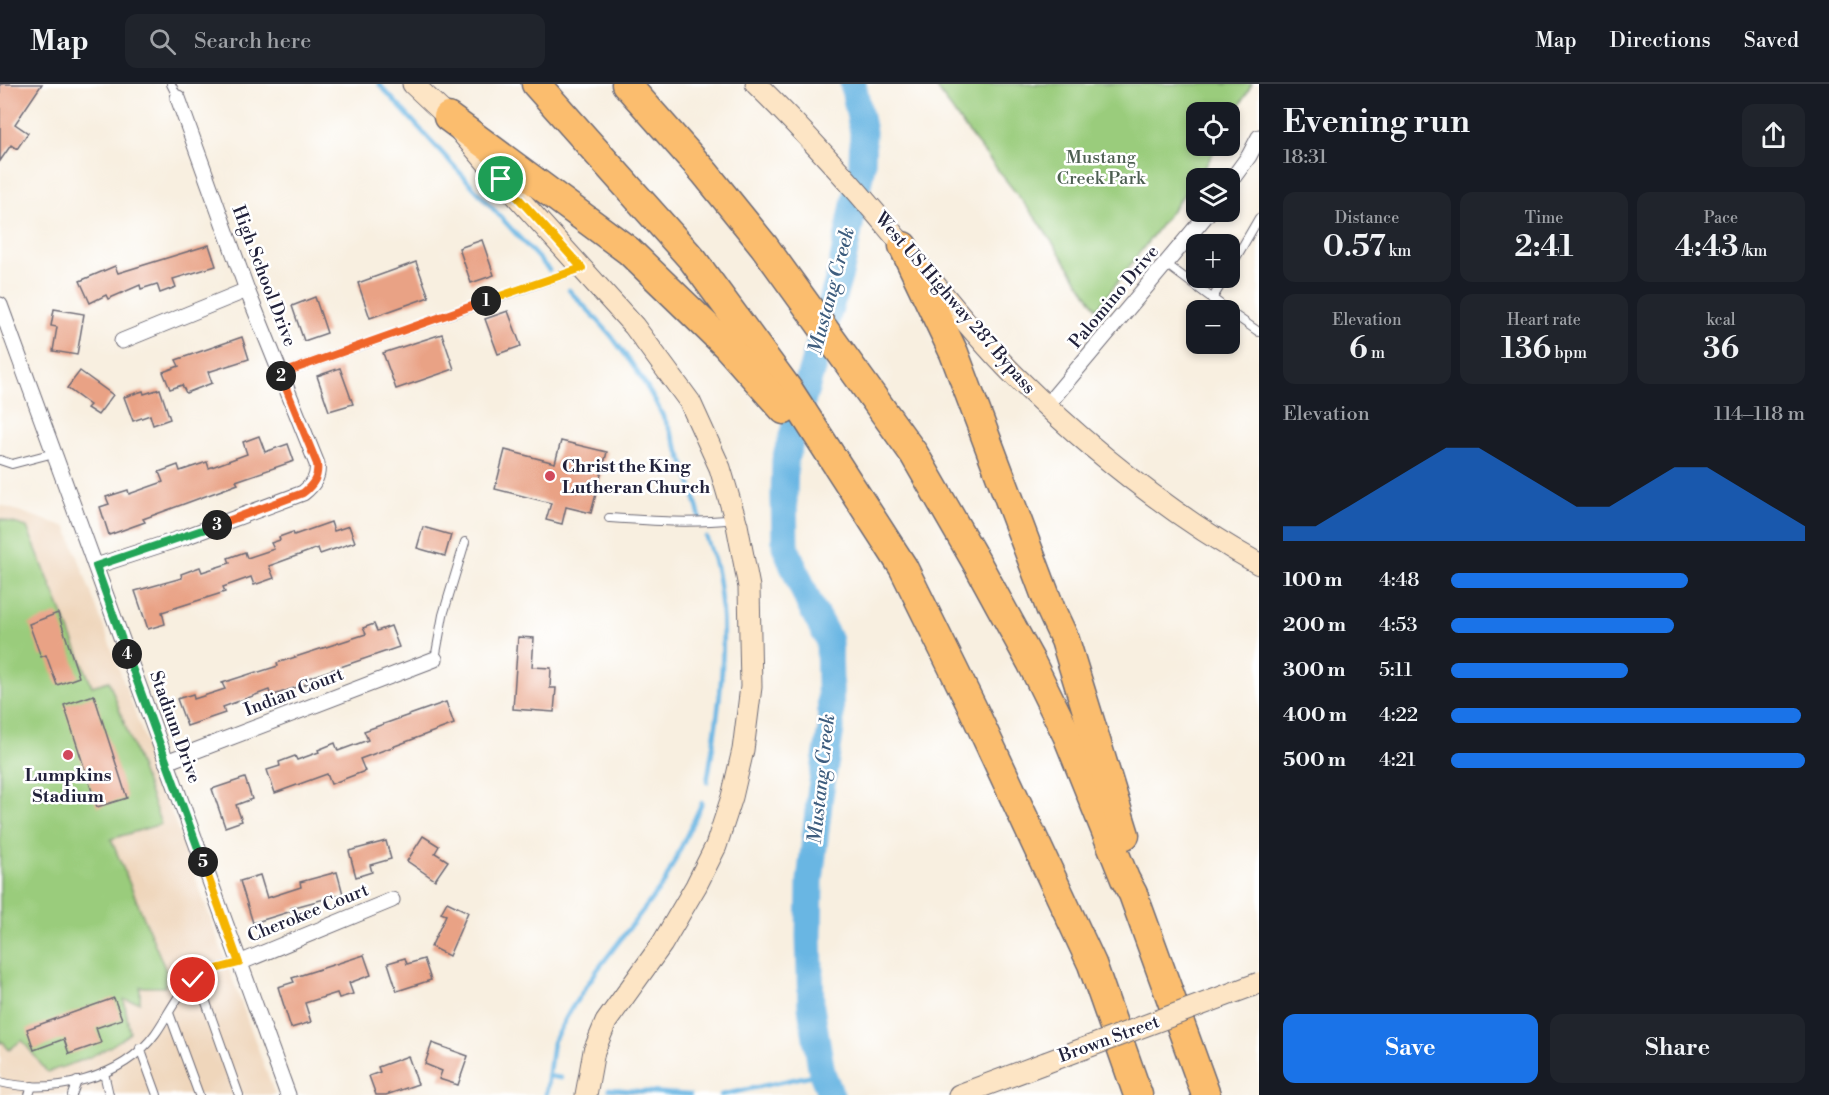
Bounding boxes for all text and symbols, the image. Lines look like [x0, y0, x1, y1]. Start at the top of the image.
search box [125, 14, 545, 68]
text: Map [30, 24, 89, 59]
icon: search [146, 25, 179, 58]
text: Search here [194, 28, 311, 55]
text: Map [1535, 28, 1577, 54]
text: Directions [1610, 28, 1711, 54]
text: Saved [1744, 28, 1799, 54]
map controls [1186, 102, 1240, 354]
button: locate [1186, 102, 1240, 156]
text: Evening run [1283, 102, 1470, 143]
button: share [1742, 104, 1805, 167]
text: 18:31 [1283, 145, 1327, 170]
park label: Mustang Creek Park [1057, 146, 1147, 190]
pin [475, 153, 526, 204]
icon: arrive [484, 162, 517, 195]
button: layers [1186, 168, 1240, 222]
street label: High School Drive [227, 202, 301, 350]
street label: West US Highway 287 Bypass [869, 206, 1040, 399]
text: Distance [1335, 208, 1399, 228]
text: Time [1525, 208, 1563, 228]
text: Pace [1704, 208, 1738, 228]
water label: Mustang Creek [803, 225, 861, 357]
text: 0.57 [1323, 228, 1386, 266]
text: 2:41 [1515, 228, 1573, 266]
text: 4:43 [1675, 228, 1739, 266]
button: + [1186, 234, 1240, 288]
street label: Palomino Drive [1064, 241, 1164, 353]
text: km [1386, 241, 1411, 261]
text: /km [1739, 241, 1767, 261]
pin: 1 [471, 286, 501, 316]
text: 1 [482, 291, 490, 311]
button: − [1186, 300, 1240, 354]
text: Elevation [1332, 310, 1402, 330]
text: Heart rate [1507, 310, 1581, 330]
text: kcal [1706, 310, 1736, 330]
text: 6 [1349, 330, 1368, 368]
text: 136 [1501, 330, 1551, 368]
text: 36 [1703, 330, 1739, 368]
text: m [1368, 343, 1385, 363]
text: bpm [1551, 343, 1587, 363]
pin: 2 [266, 361, 296, 391]
text: 2 [276, 366, 286, 386]
text: Elevation [1283, 402, 1370, 427]
text: 114–118 m [1714, 402, 1805, 427]
place label: Christ the King Lutheran Church [562, 455, 710, 499]
marker: Christ the King Lutheran Church [543, 469, 557, 483]
pin: 3 [202, 510, 232, 540]
text: 3 [212, 515, 222, 535]
text: 100 m [1283, 568, 1342, 593]
text: 4:48 [1379, 568, 1420, 593]
text: 200 m [1283, 613, 1346, 638]
text: 4:53 [1379, 613, 1417, 638]
pin: 4 [112, 639, 142, 669]
text: 4 [122, 644, 132, 664]
text: 300 m [1283, 658, 1346, 683]
text: 5:11 [1379, 658, 1412, 683]
street label: Indian Court [241, 662, 348, 721]
street label: Stadium Drive [144, 668, 206, 786]
text: 400 m [1283, 703, 1347, 728]
text: 4:22 [1379, 703, 1418, 728]
water label: Mustang Creek [803, 713, 841, 845]
marker: Lumpkins Stadium [61, 748, 75, 762]
text: 500 m [1283, 748, 1346, 773]
text: 4:21 [1379, 748, 1416, 773]
place label: Lumpkins Stadium [25, 764, 112, 808]
pin: 5 [188, 847, 218, 877]
text: 5 [198, 852, 208, 872]
street label: Cherokee Court [244, 878, 372, 948]
pin [167, 954, 218, 1005]
icon: check [176, 963, 209, 996]
street label: Brown Street [1054, 1010, 1163, 1068]
button: Save [1283, 1014, 1538, 1083]
button: Share [1550, 1014, 1805, 1083]

